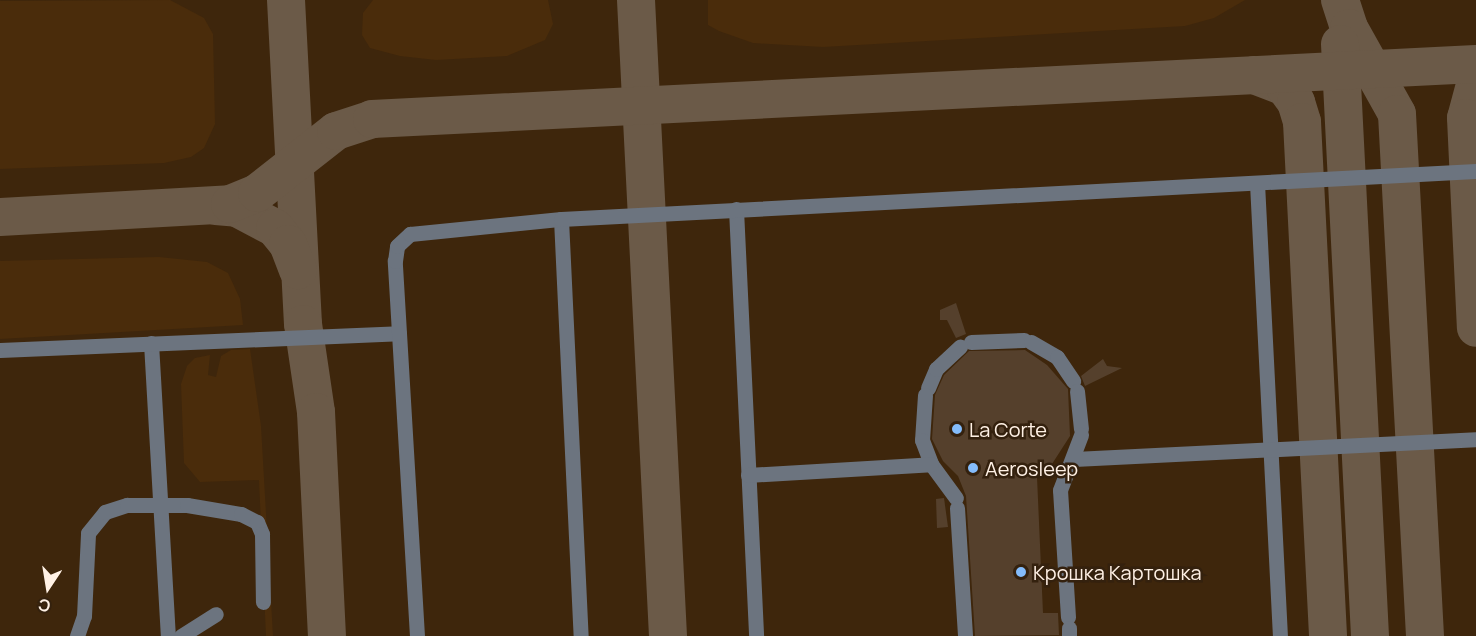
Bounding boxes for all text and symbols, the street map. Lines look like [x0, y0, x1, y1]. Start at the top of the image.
place label: La Corte [969, 417, 1047, 441]
marker: La Corte [950, 422, 964, 436]
place label: Aerosleep [985, 456, 1078, 480]
marker: Aerosleep [966, 461, 980, 475]
north arrow [18, 558, 78, 618]
place label: Крошка Картошка [1033, 560, 1202, 584]
marker: Крошка Картошка [1014, 565, 1028, 579]
text: С [36, 594, 52, 618]

